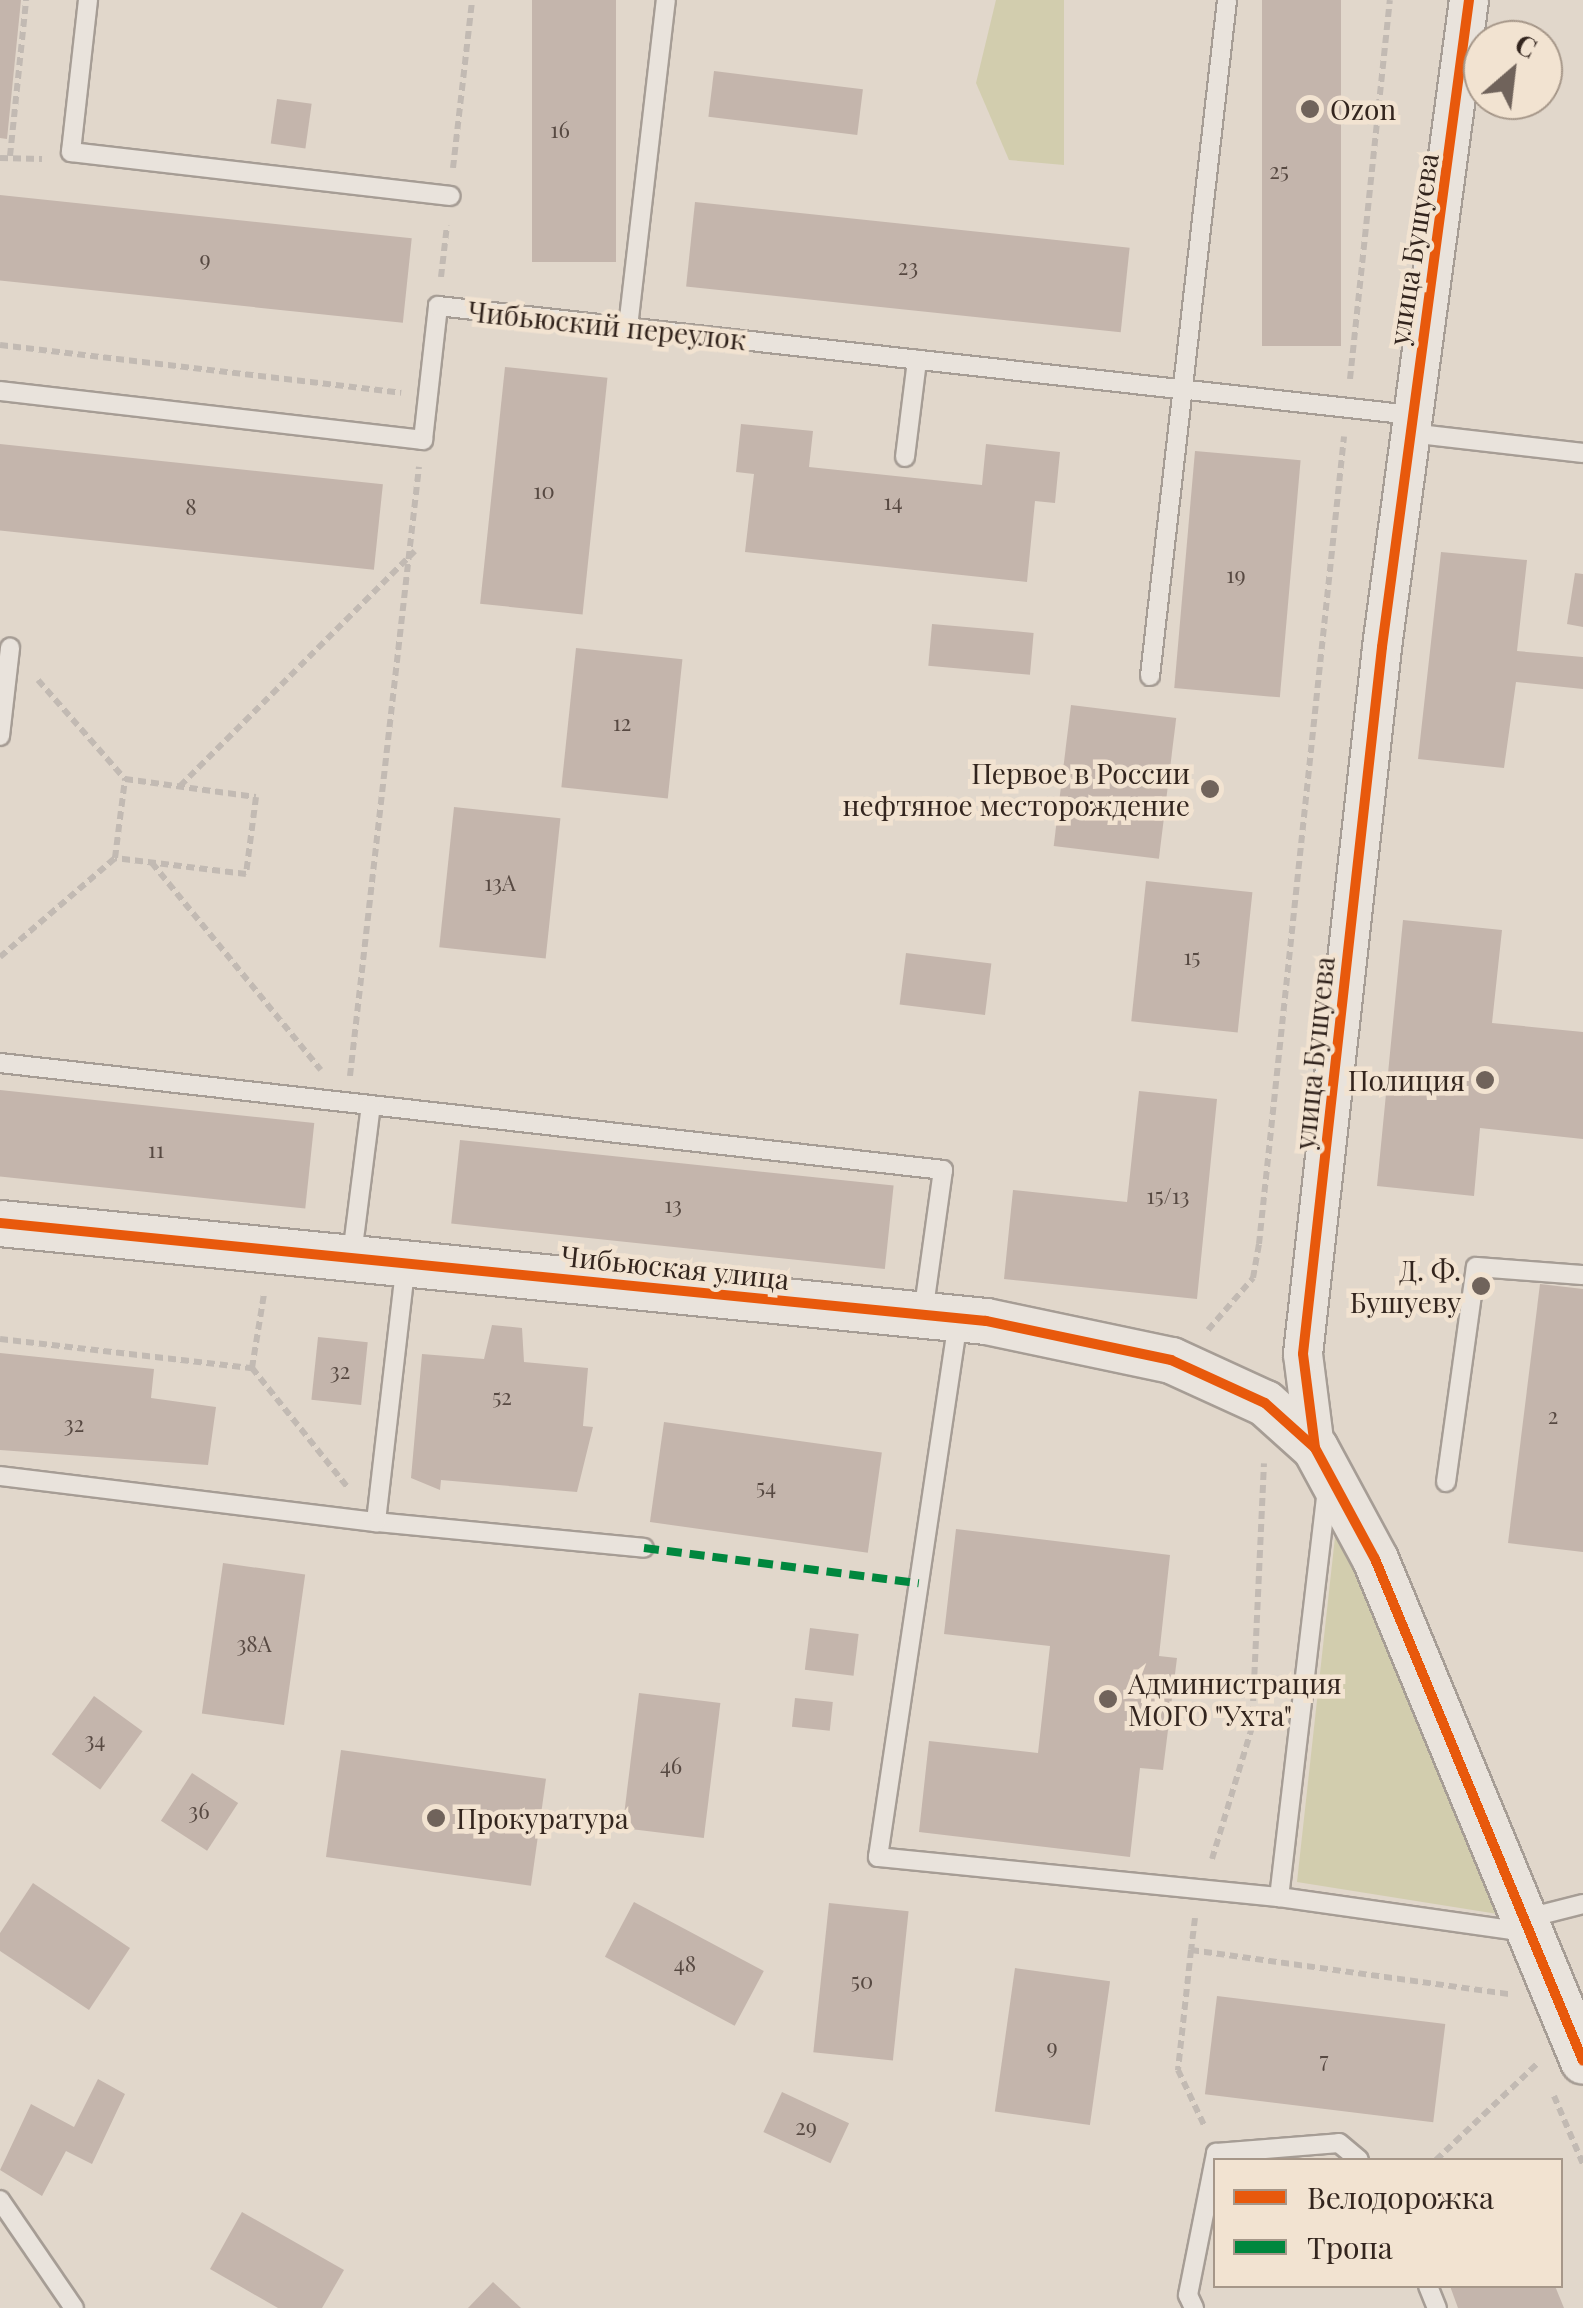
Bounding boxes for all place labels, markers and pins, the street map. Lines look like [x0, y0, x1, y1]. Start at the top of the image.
place label: Ozon [1330, 92, 1396, 126]
marker: Ozon [1299, 98, 1321, 120]
place label: Первое в России нефтяное месторождение [842, 756, 1190, 822]
marker: Первое в России нефтяное месторождение [1199, 778, 1221, 800]
place label: Полиция [1348, 1063, 1465, 1097]
marker: Полиция [1474, 1069, 1496, 1091]
place label: Д. Ф. Бушуеву [1350, 1253, 1461, 1319]
marker: Д. Ф. Бушуеву [1470, 1275, 1492, 1297]
place label: Администрация МОГО "Ухта" [1128, 1666, 1341, 1732]
marker: Администрация МОГО "Ухта" [1097, 1688, 1119, 1710]
place label: Прокуратура [456, 1801, 629, 1835]
marker: Прокуратура [425, 1807, 447, 1829]

